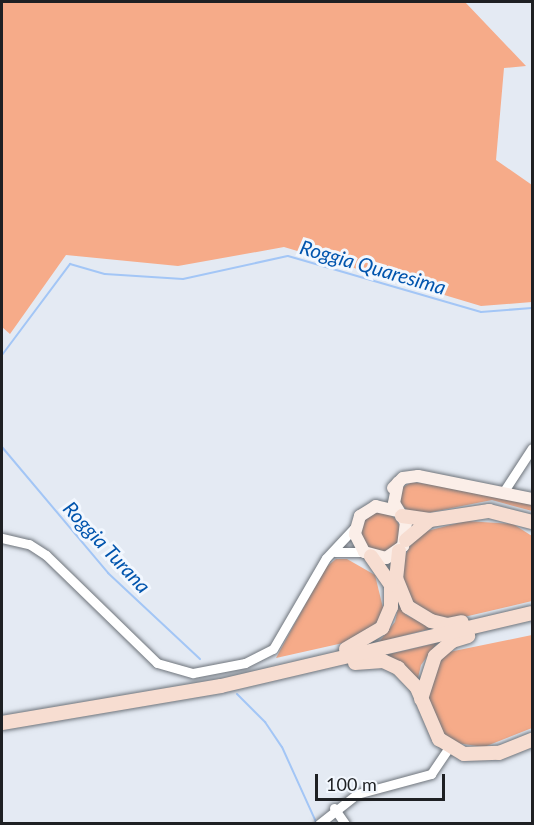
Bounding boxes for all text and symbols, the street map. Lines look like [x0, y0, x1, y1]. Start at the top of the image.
water label: Roggia Quaresima [297, 235, 449, 299]
water label: Roggia Turana [58, 496, 156, 598]
scale bar [318, 762, 448, 800]
text: 100 m [326, 773, 377, 795]

